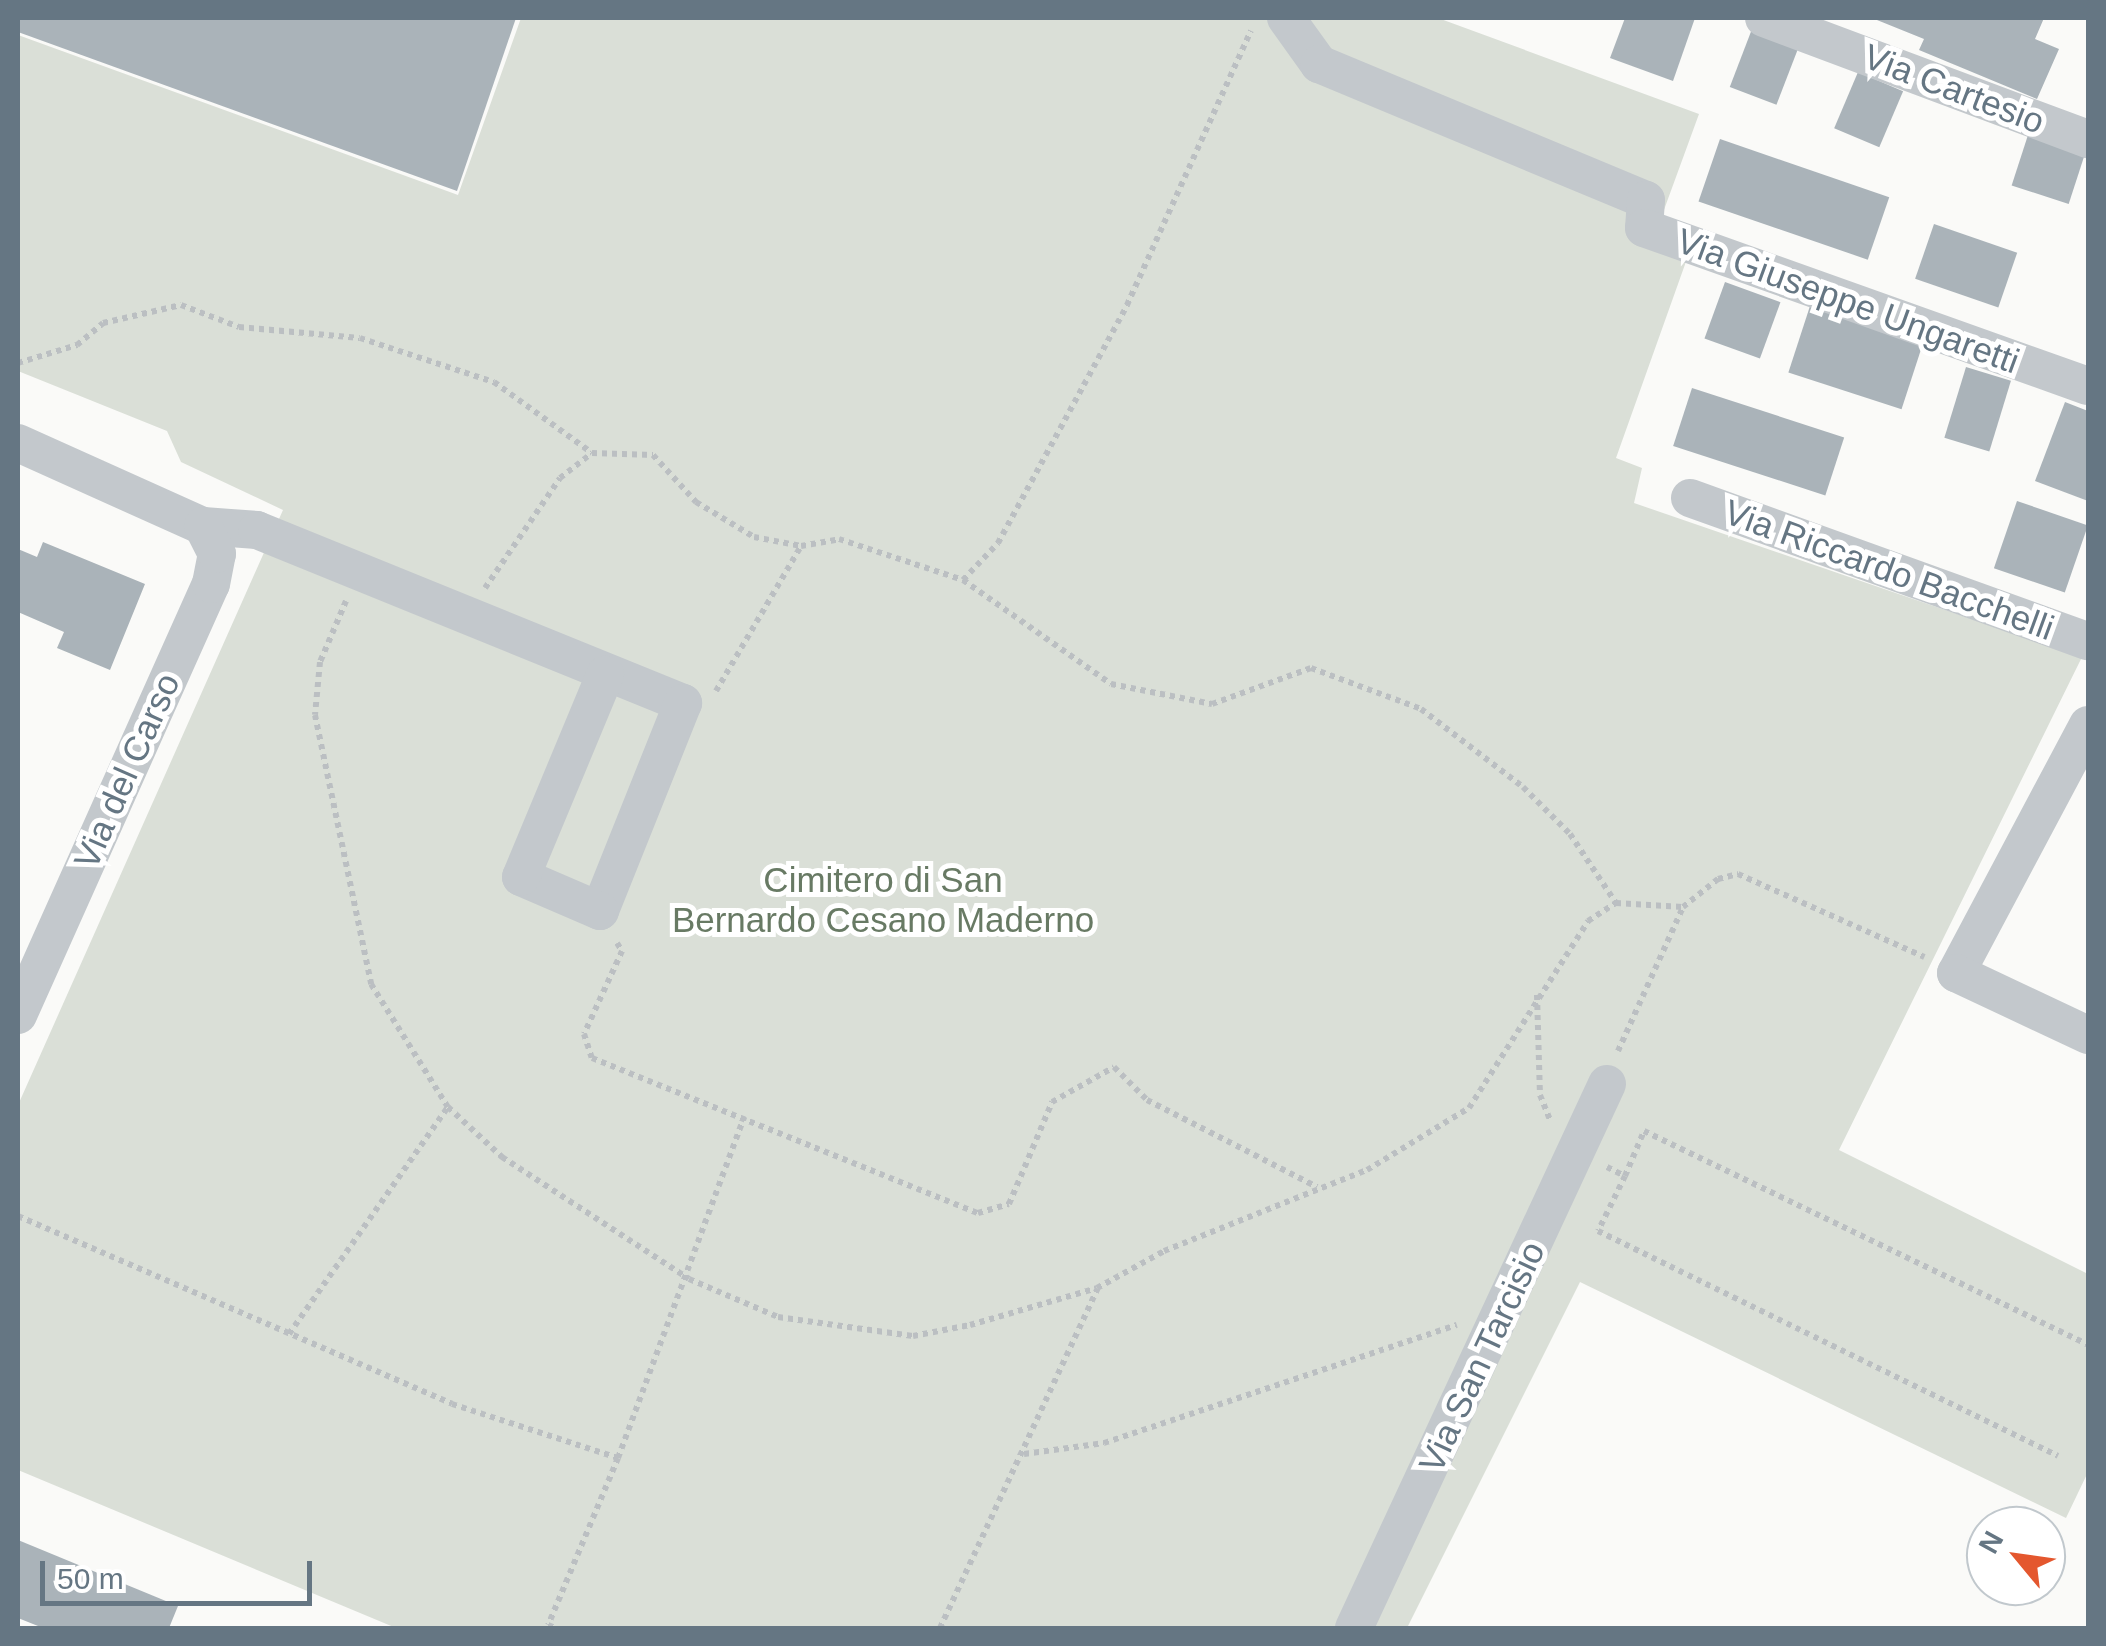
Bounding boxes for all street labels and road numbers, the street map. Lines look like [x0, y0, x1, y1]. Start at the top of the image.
street label: Via Cartesio [1858, 35, 2050, 143]
street label: Via Giuseppe Ungaretti [1671, 219, 2025, 383]
street label: Via Riccardo Bacchelli [1719, 491, 2059, 649]
street label: Via del Carso [65, 667, 189, 875]
street label: Via San Tarcisio [1410, 1235, 1554, 1479]

